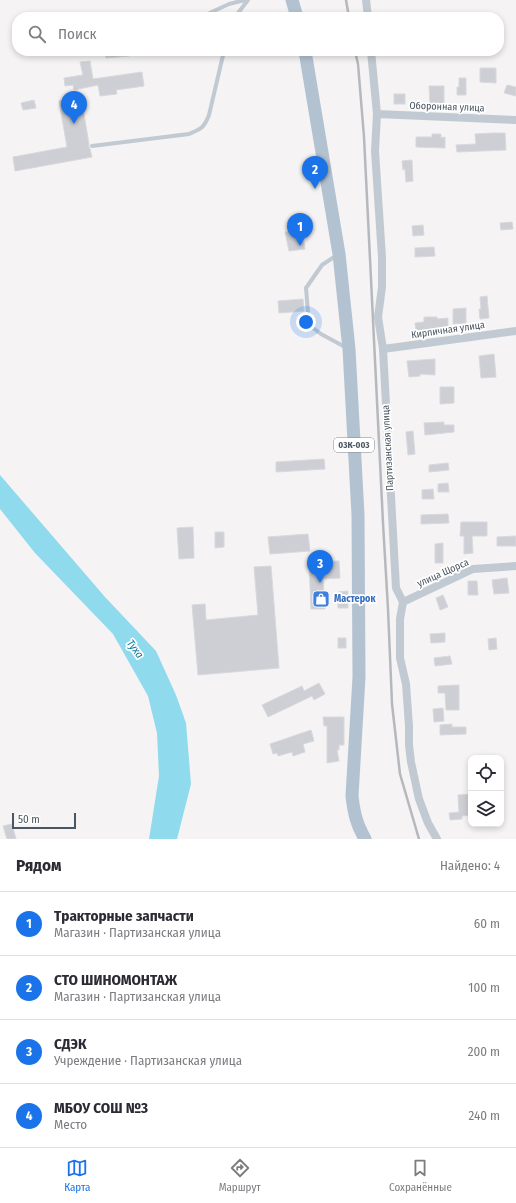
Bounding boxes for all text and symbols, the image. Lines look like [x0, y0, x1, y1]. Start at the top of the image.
search box [12, 12, 504, 56]
icon: search [26, 23, 48, 45]
text: Поиск [58, 25, 96, 43]
pin: 4 [61, 91, 87, 124]
street label: Оборонная улица [409, 100, 485, 114]
pin: 2 [302, 156, 328, 189]
pin: 1 [287, 213, 313, 246]
your location [296, 312, 316, 332]
street label: Кирпичная улица [410, 319, 486, 341]
street label: Партизанская улица [380, 405, 396, 491]
road number: 03К-003 [334, 438, 374, 452]
pin: 3 [307, 550, 333, 583]
street label: улица Щорса [415, 556, 471, 590]
shop icon: Мастерок [311, 589, 331, 609]
place label: Мастерок [334, 593, 376, 605]
water label: Туха [124, 637, 146, 661]
map controls [468, 755, 504, 827]
button: locate [468, 755, 504, 791]
button: layers [468, 791, 504, 827]
scale bar [12, 811, 76, 830]
text: 50 m [18, 813, 40, 826]
text: Рядом [16, 855, 61, 876]
text: Найдено: 4 [440, 858, 500, 873]
text: Тракторные запчасти [54, 907, 194, 925]
text: 1 [26, 916, 32, 931]
text: 60 m [474, 916, 500, 931]
text: Магазин · Партизанская улица [54, 925, 221, 940]
text: СТО ШИНОМОНТАЖ [54, 971, 177, 989]
text: 2 [26, 980, 32, 995]
text: 100 m [468, 980, 500, 995]
text: Магазин · Партизанская улица [54, 989, 221, 1004]
text: СДЭК [54, 1035, 87, 1053]
text: 3 [26, 1044, 32, 1059]
text: 200 m [468, 1044, 500, 1059]
text: Учреждение · Партизанская улица [54, 1053, 242, 1068]
text: МБОУ СОШ №3 [54, 1099, 148, 1117]
text: 4 [26, 1108, 32, 1123]
text: 240 m [468, 1108, 500, 1123]
text: Место [54, 1117, 87, 1132]
tab: Карта [64, 1157, 90, 1194]
tab: Маршрут [219, 1157, 261, 1194]
tab: Сохранённые [389, 1157, 452, 1194]

